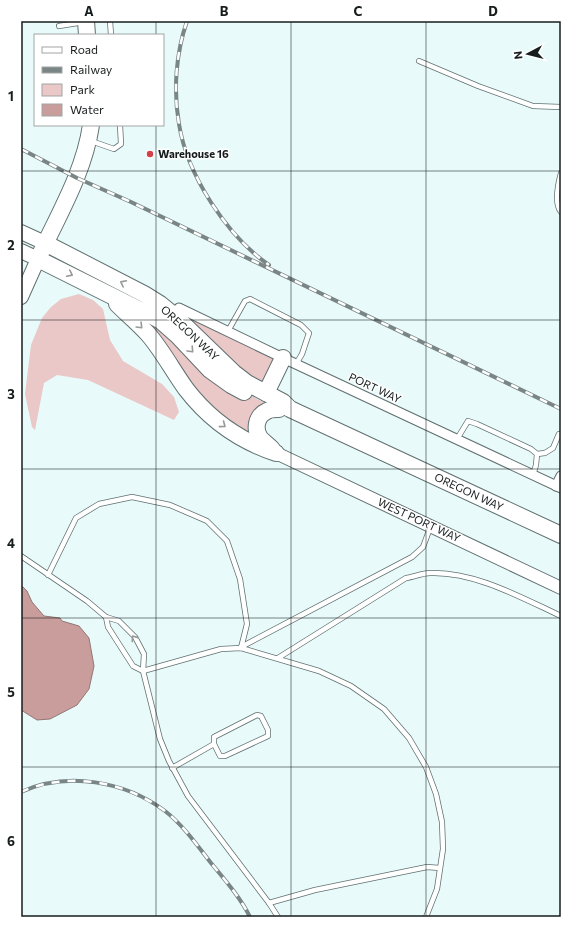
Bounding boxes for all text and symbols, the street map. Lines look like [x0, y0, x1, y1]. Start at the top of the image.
text: A [84, 3, 94, 19]
text: B [220, 3, 229, 19]
text: C [354, 3, 363, 19]
text: D [488, 3, 498, 19]
legend [34, 34, 164, 126]
north arrow [508, 34, 548, 74]
text: Road [70, 42, 98, 56]
text: N [511, 50, 525, 60]
text: Railway [70, 62, 112, 76]
text: Park [70, 82, 96, 96]
text: 1 [8, 88, 14, 104]
text: Water [70, 102, 104, 116]
place label: Warehouse 16 [158, 147, 229, 160]
marker: Warehouse 16 [145, 149, 155, 159]
text: 2 [7, 237, 15, 253]
one-way arrow [65, 270, 73, 277]
one-way arrow [120, 280, 127, 288]
street label: OREGON WAY [159, 302, 222, 363]
one-way arrow [135, 321, 143, 329]
one-way arrow [186, 345, 194, 353]
street label: PORT WAY [347, 370, 404, 405]
text: 3 [7, 386, 15, 402]
one-way arrow [218, 420, 225, 427]
street label: OREGON WAY [433, 470, 506, 513]
street label: WEST PORT WAY [376, 495, 463, 544]
text: 4 [7, 535, 15, 551]
one-way arrow [132, 635, 139, 642]
text: 5 [7, 684, 15, 700]
text: 6 [7, 833, 15, 849]

